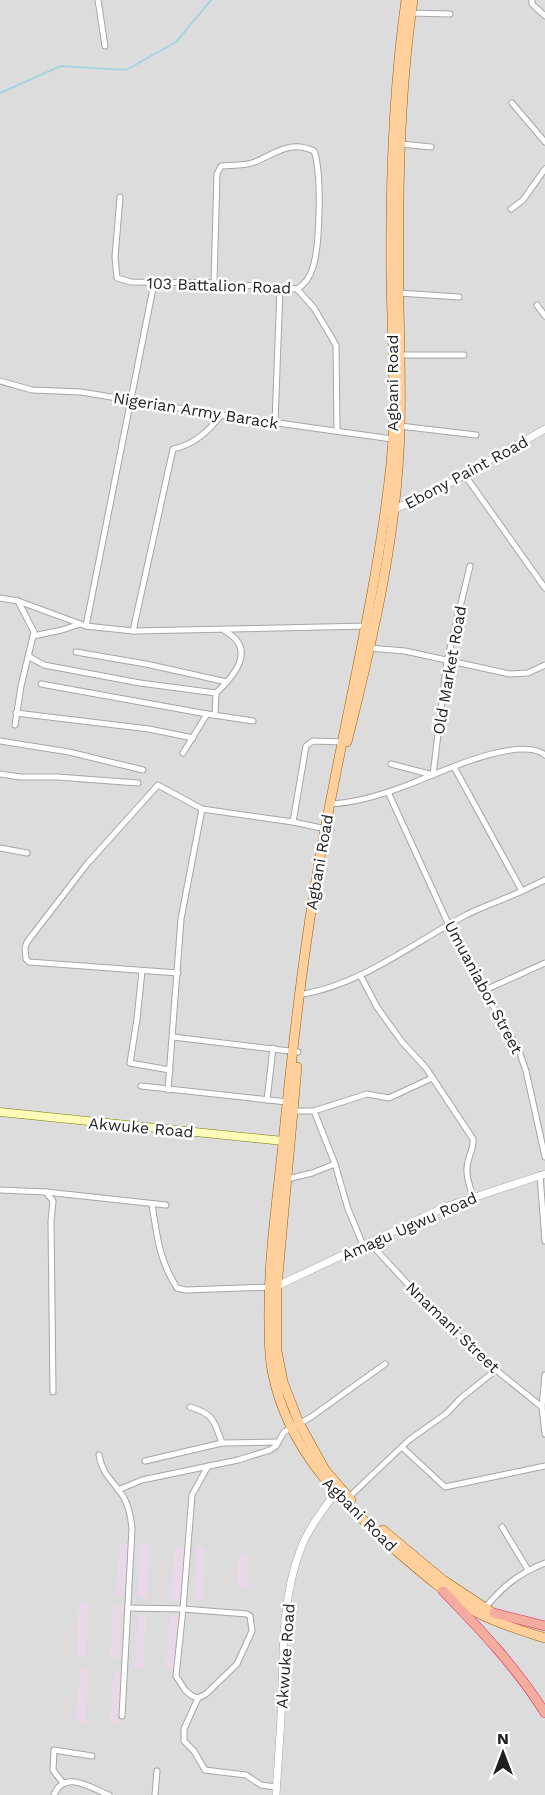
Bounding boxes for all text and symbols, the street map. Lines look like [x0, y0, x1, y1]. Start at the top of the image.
street label: 103 Battalion Road [146, 273, 291, 298]
street label: Agbani Road [383, 335, 402, 431]
street label: Nigerian Army Barack [112, 388, 280, 433]
street label: Ebony Paint Road [401, 432, 531, 513]
street label: Old Market Road [429, 604, 470, 736]
street label: Agbani Road [302, 813, 337, 911]
street label: Umuaniabor Street [440, 917, 527, 1057]
street label: Akwuke Road [88, 1113, 194, 1142]
street label: Amagu Ugwu Road [339, 1188, 480, 1265]
street label: Nnamani Street [402, 1278, 504, 1377]
street label: Agbani Road [319, 1473, 401, 1555]
street label: Akwuke Road [272, 1603, 299, 1709]
north arrow [473, 1723, 533, 1783]
text: N [497, 1729, 509, 1748]

